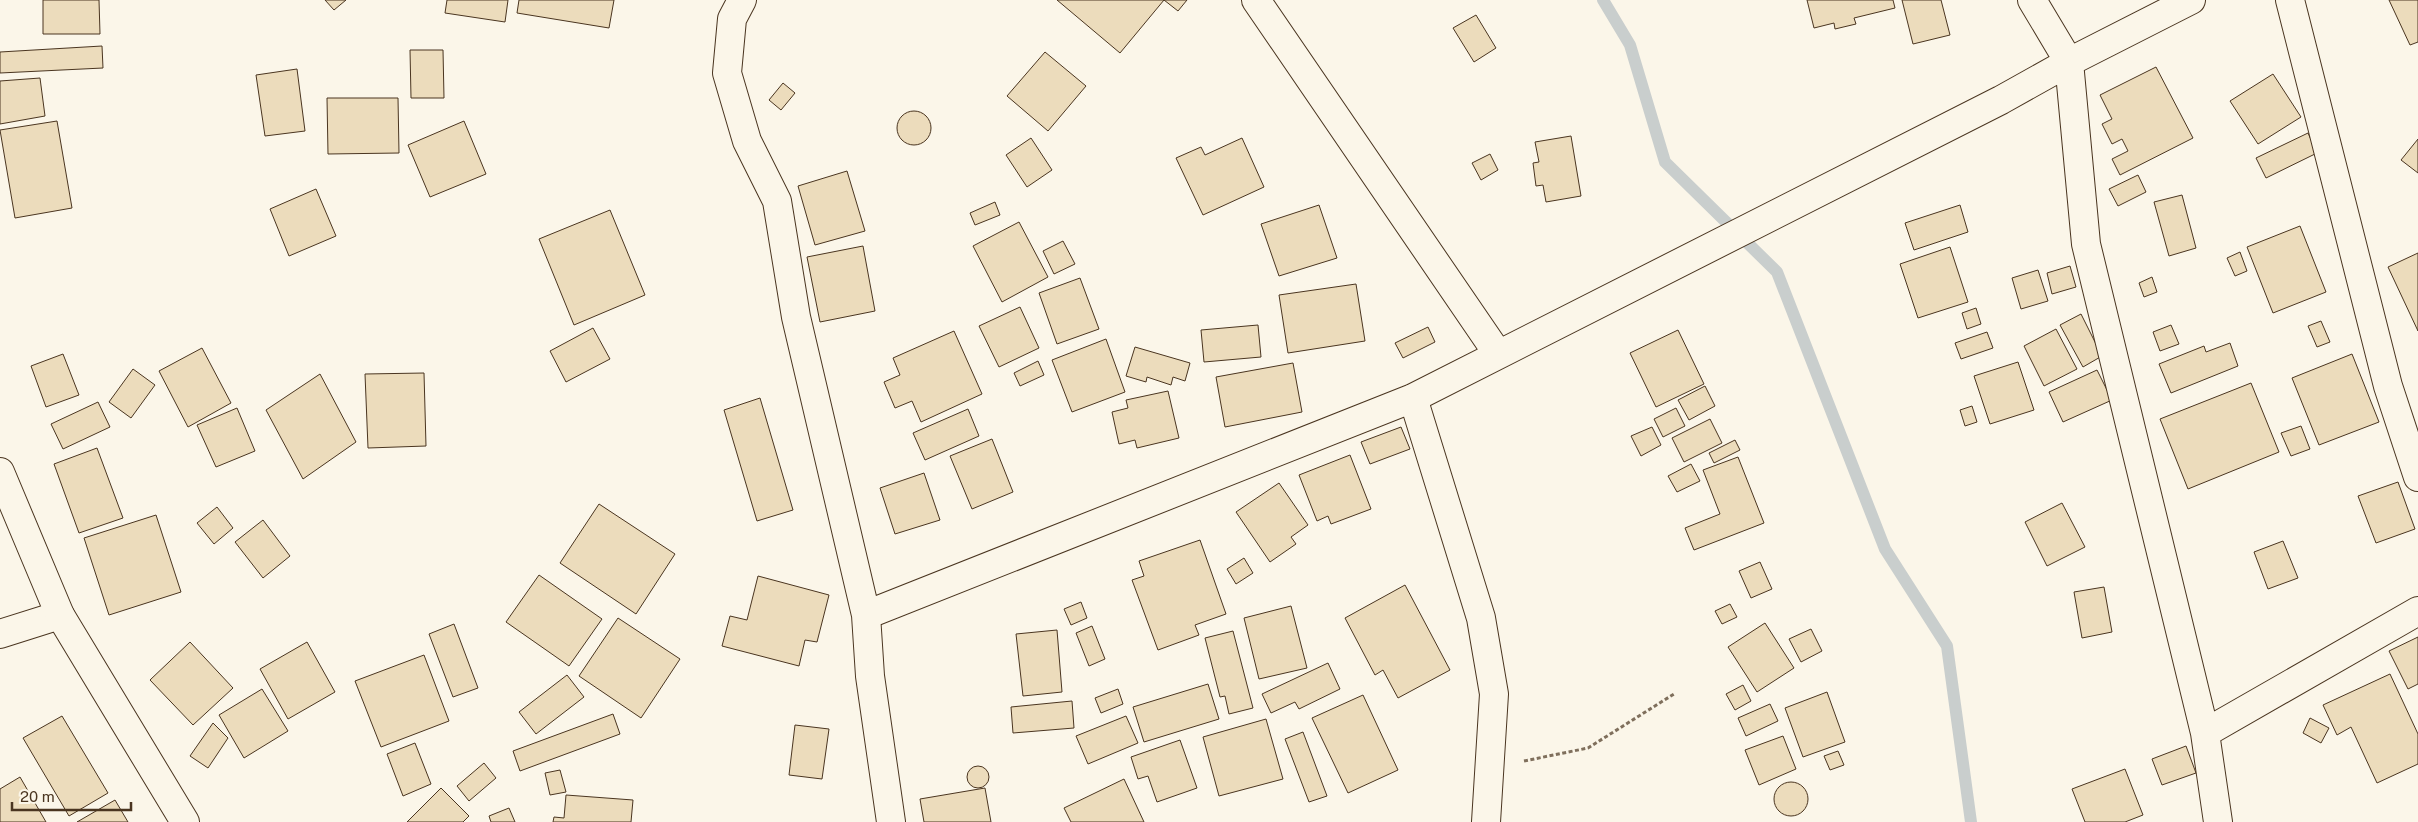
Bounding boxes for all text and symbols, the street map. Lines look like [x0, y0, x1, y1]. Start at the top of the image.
scale bar [12, 780, 131, 812]
text: 20 m [20, 788, 55, 805]

